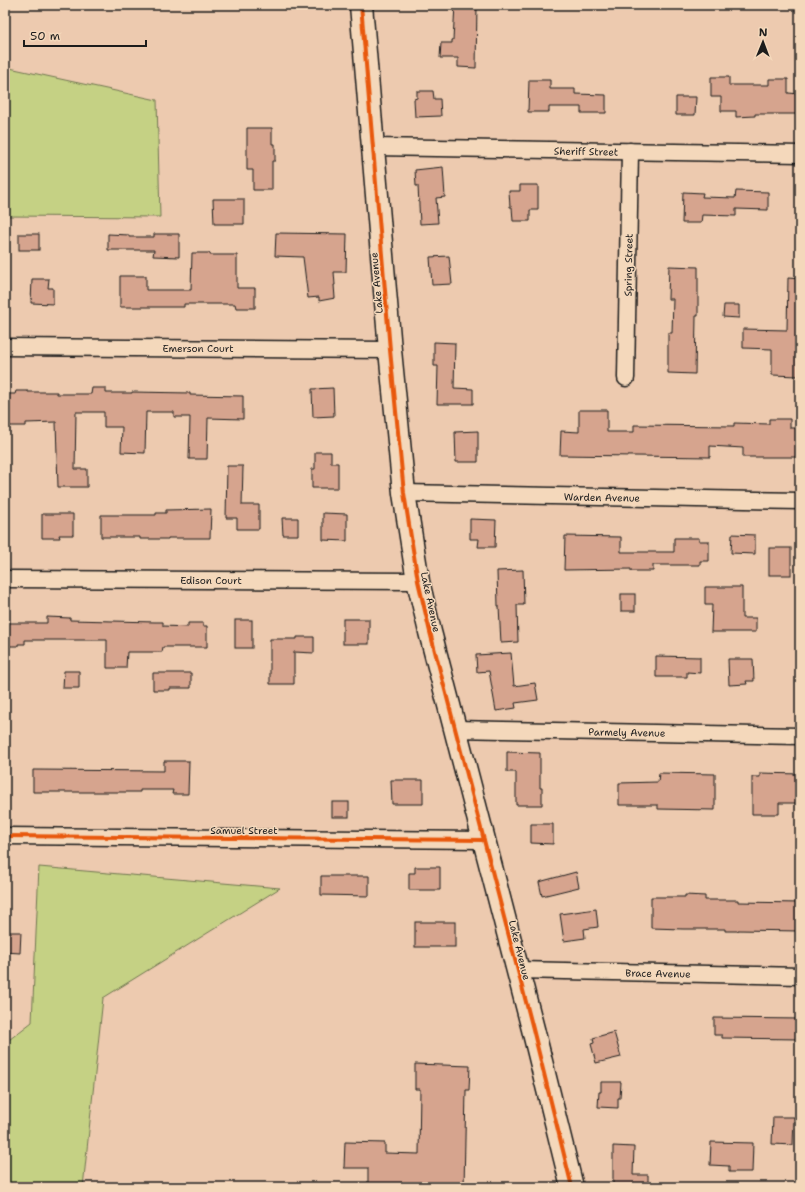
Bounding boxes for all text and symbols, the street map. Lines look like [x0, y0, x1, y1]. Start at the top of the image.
scale bar [24, 22, 146, 48]
north arrow [743, 22, 783, 62]
text: N [759, 25, 768, 40]
text: 50 m [30, 28, 60, 44]
street label: Sheriff Street [554, 144, 618, 159]
street label: Spring Street [621, 233, 636, 297]
street label: Lake Avenue [367, 252, 386, 314]
street label: Emerson Court [162, 342, 234, 355]
street label: Warden Avenue [564, 490, 641, 505]
street label: Lake Avenue [418, 571, 443, 634]
street label: Edison Court [180, 574, 242, 587]
street label: Parmely Avenue [588, 725, 666, 740]
street label: Samuel Street [210, 824, 278, 837]
street label: Lake Avenue [506, 919, 533, 982]
street label: Brace Avenue [625, 966, 691, 981]

